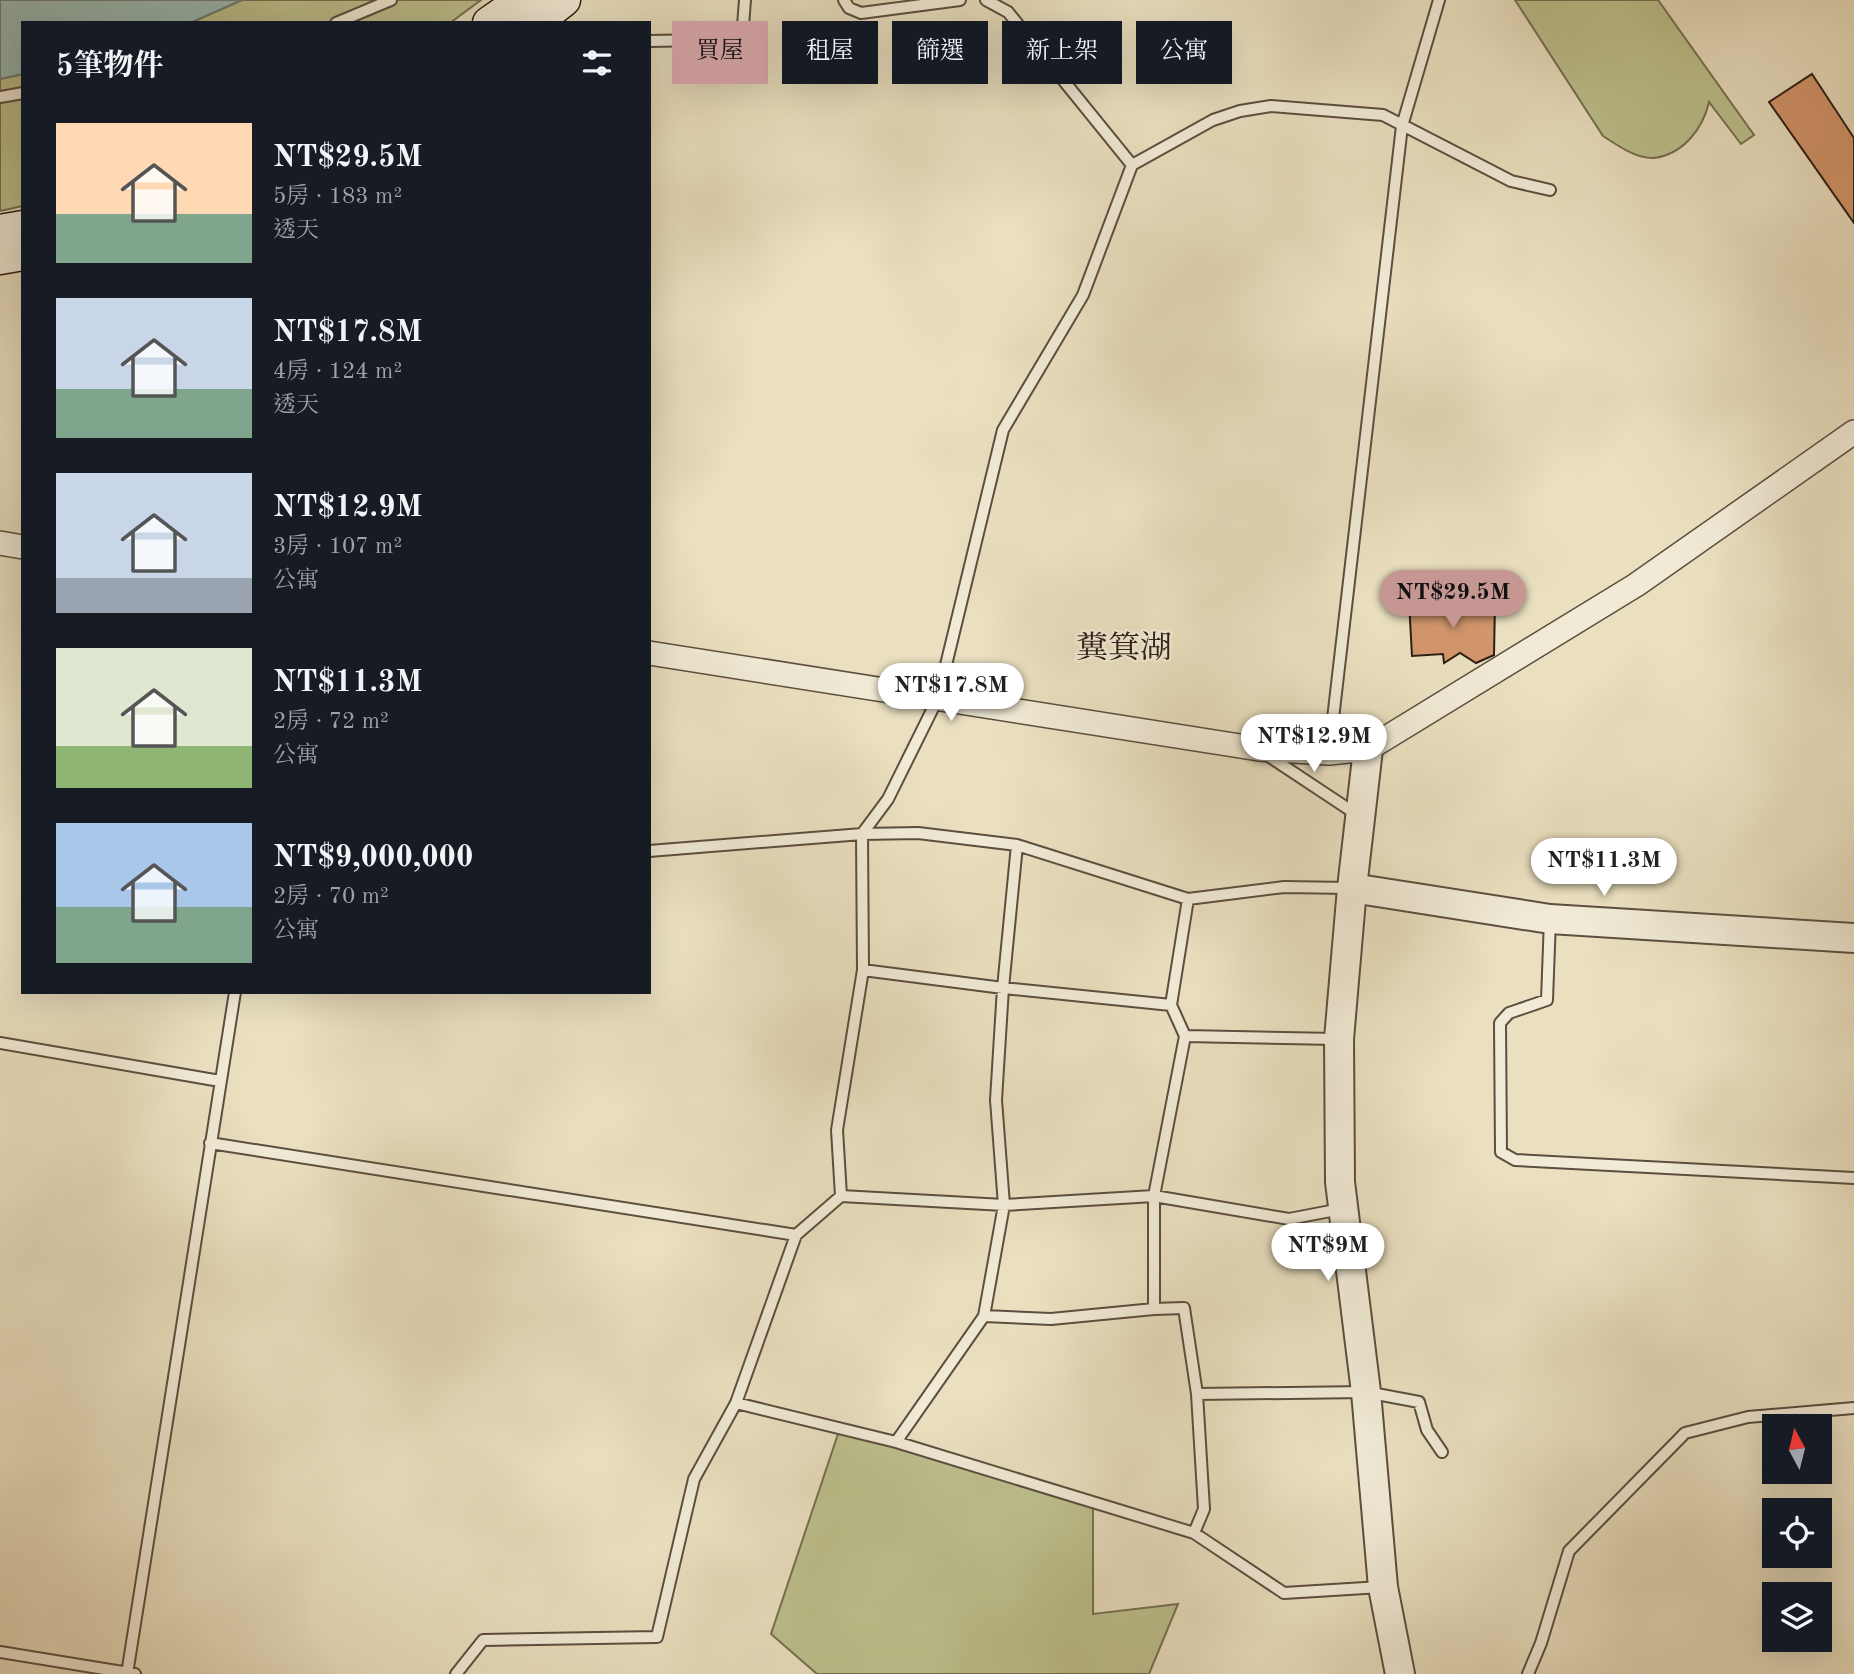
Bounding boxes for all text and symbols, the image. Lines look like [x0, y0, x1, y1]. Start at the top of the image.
chip: 買屋 [672, 21, 768, 84]
chip: 租屋 [782, 21, 878, 84]
chip: 篩選 [892, 21, 988, 84]
chip: 新上架 [1002, 21, 1122, 84]
chip: 公寓 [1136, 21, 1232, 84]
icon: filters [578, 44, 616, 82]
text: 5筆物件 [56, 52, 163, 82]
text: NT$29.5M [273, 143, 422, 173]
icon: home [112, 151, 196, 235]
text: 5房 · 183 m² [273, 185, 402, 208]
text: 透天 [273, 219, 319, 242]
text: NT$17.8M [273, 318, 422, 348]
icon: home [112, 326, 196, 410]
text: 4房 · 124 m² [273, 360, 402, 383]
text: 透天 [273, 394, 319, 417]
text: NT$12.9M [273, 493, 422, 523]
icon: home [112, 501, 196, 585]
text: 3房 · 107 m² [273, 535, 402, 558]
text: 公寓 [273, 569, 319, 592]
pin: NT$29.5M [1381, 570, 1525, 630]
text: NT$29.5M [1396, 581, 1510, 604]
district label: 糞箕湖 [1076, 631, 1172, 666]
pin: NT$17.8M [879, 664, 1023, 723]
text: NT$11.3M [273, 668, 422, 698]
text: NT$17.8M [894, 674, 1008, 697]
icon: home [112, 676, 196, 760]
text: 2房 · 72 m² [273, 710, 389, 733]
pin: NT$12.9M [1242, 714, 1386, 774]
text: NT$12.9M [1257, 725, 1371, 748]
text: 公寓 [273, 744, 319, 767]
pin: NT$11.3M [1532, 838, 1676, 898]
text: NT$9,000,000 [273, 843, 473, 873]
text: NT$11.3M [1547, 849, 1661, 872]
icon: home [112, 851, 196, 935]
text: 2房 · 70 m² [273, 885, 389, 908]
text: 公寓 [273, 919, 319, 942]
pin: NT$9M [1279, 1224, 1377, 1283]
text: NT$9M [1287, 1234, 1369, 1257]
north arrow [1762, 1414, 1832, 1484]
map controls [1762, 1414, 1832, 1652]
button: locate [1762, 1498, 1832, 1568]
button: layers [1762, 1582, 1832, 1652]

